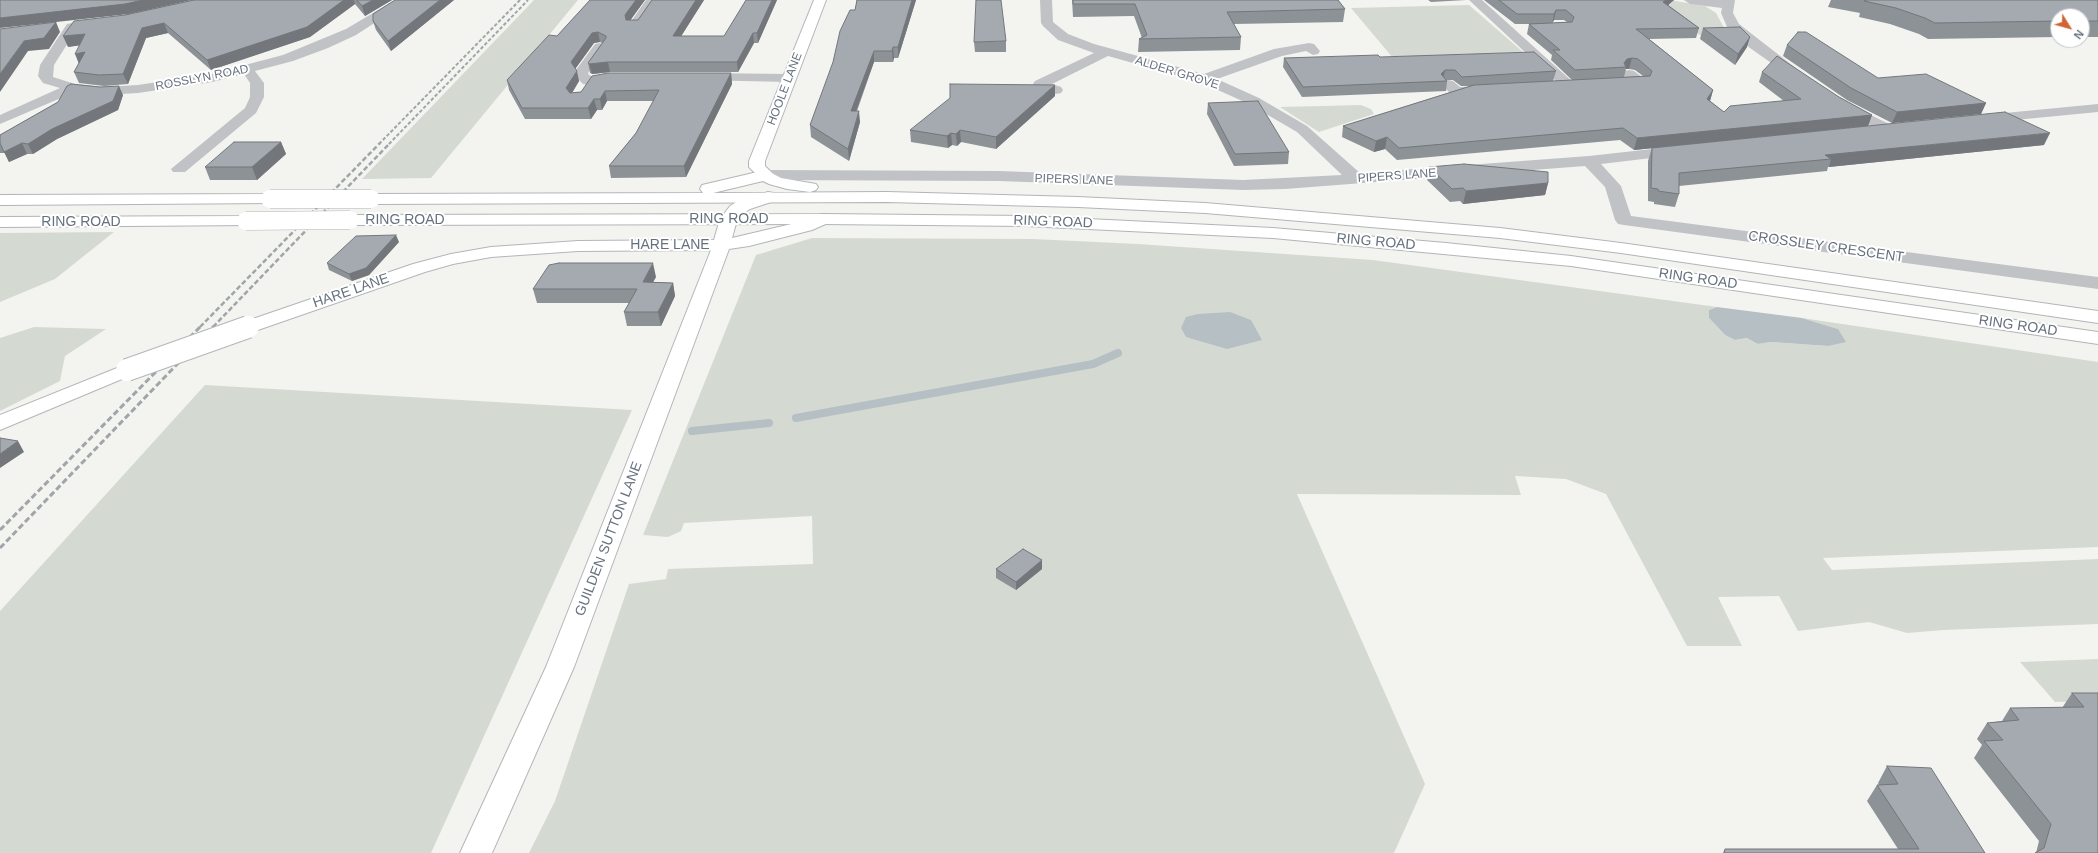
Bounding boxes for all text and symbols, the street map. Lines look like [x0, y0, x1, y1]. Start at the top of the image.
north arrow [2050, 8, 2090, 48]
text: N [2072, 28, 2086, 41]
street label: HOOLE LANE [765, 51, 805, 127]
street label: ALDER GROVE [1133, 53, 1221, 93]
street label: ROSSLYN ROAD [154, 62, 250, 94]
street label: PIPERS LANE [1357, 166, 1437, 186]
street label: PIPERS LANE [1034, 171, 1114, 189]
street label: RING ROAD [689, 211, 769, 227]
street label: RING ROAD [365, 212, 445, 228]
street label: RING ROAD [1013, 212, 1093, 232]
street label: RING ROAD [41, 214, 121, 230]
street label: CROSSLEY CRESCENT [1747, 228, 1905, 266]
street label: RING ROAD [1336, 230, 1416, 254]
street label: HARE LANE [630, 237, 710, 253]
street label: RING ROAD [1658, 265, 1738, 293]
street label: HARE LANE [311, 270, 391, 312]
street label: RING ROAD [1978, 312, 2058, 340]
street label: GUILDEN SUTTON LANE [572, 459, 646, 619]

